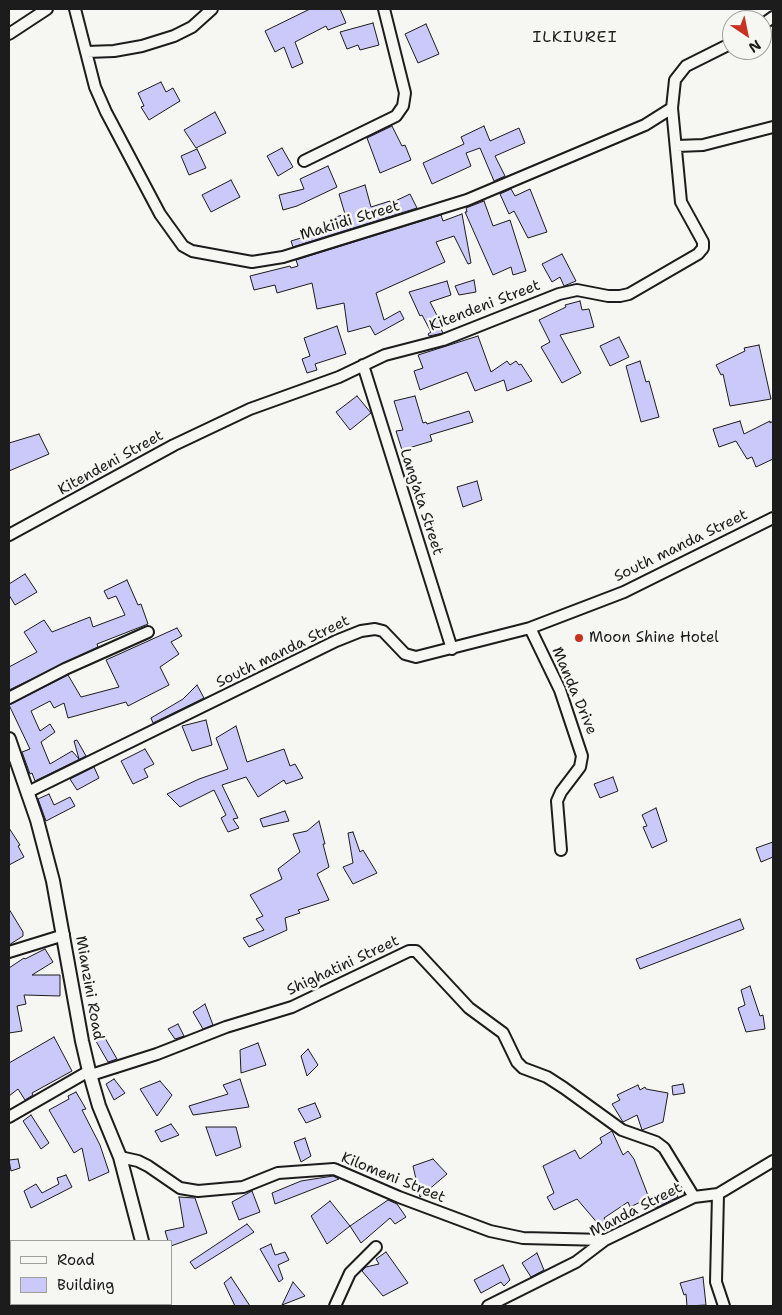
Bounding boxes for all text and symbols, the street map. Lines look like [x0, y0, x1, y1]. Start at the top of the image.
north arrow [722, 10, 772, 60]
district label: ILKIUREI [531, 28, 619, 48]
text: N [745, 36, 764, 57]
street label: Makiidi Street [298, 197, 402, 245]
street label: Kitendeni Street [427, 277, 543, 335]
street label: Kitendeni Street [55, 427, 167, 499]
street label: Lang'ata Street [395, 447, 447, 557]
street label: South manda Street [611, 506, 751, 586]
street label: South manda Street [213, 612, 353, 692]
place label: Moon Shine Hotel [589, 629, 719, 647]
marker: Moon Shine Hotel [573, 632, 585, 644]
street label: Manda Drive [547, 644, 601, 738]
street label: Shighatini Street [284, 932, 402, 1000]
street label: Mianzini Road [71, 935, 107, 1041]
street label: Kilomeni Street [338, 1149, 448, 1207]
street label: Manda Street [587, 1179, 685, 1241]
legend [10, 1240, 172, 1305]
text: Road [57, 1250, 95, 1270]
text: Building [57, 1275, 114, 1295]

